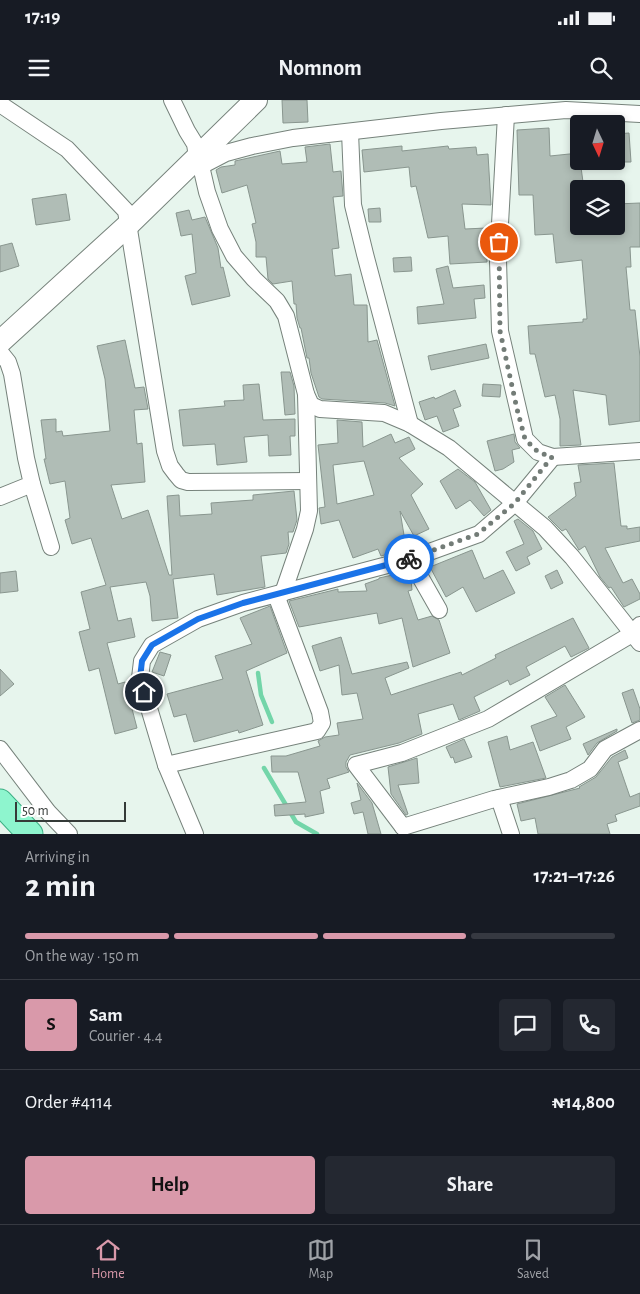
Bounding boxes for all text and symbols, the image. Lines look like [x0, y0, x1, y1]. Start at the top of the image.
text: 17:19 [25, 8, 60, 27]
icon: menu [25, 54, 53, 82]
icon: search [587, 54, 615, 82]
text: Nomnom [278, 57, 362, 79]
north arrow [570, 115, 625, 170]
map controls [570, 115, 625, 235]
button: layers [570, 180, 625, 235]
pin [478, 221, 520, 263]
icon: bag [485, 228, 513, 256]
courier [384, 534, 434, 584]
icon: bike [395, 545, 423, 573]
pin [123, 671, 165, 713]
icon: home [130, 678, 158, 706]
scale bar [15, 799, 126, 822]
text: 50 m [22, 804, 49, 818]
text: Arriving in [25, 849, 90, 865]
text: 17:21–17:26 [534, 867, 615, 886]
text: 2 min [25, 870, 96, 902]
text: On the way · 150 m [25, 948, 139, 964]
button: chat [499, 999, 551, 1051]
button: phone [563, 999, 615, 1051]
text: Sam [89, 1006, 123, 1025]
text: S [46, 1015, 56, 1034]
text: Courier · 4.4 [89, 1028, 162, 1044]
text: Order #4114 [25, 1093, 112, 1112]
text: ₦14,800 [552, 1093, 615, 1112]
button: Help [25, 1156, 315, 1214]
button: Share [325, 1156, 615, 1214]
tab: Home [91, 1236, 125, 1283]
tab: Map [307, 1236, 335, 1283]
tab: Saved [517, 1236, 549, 1283]

